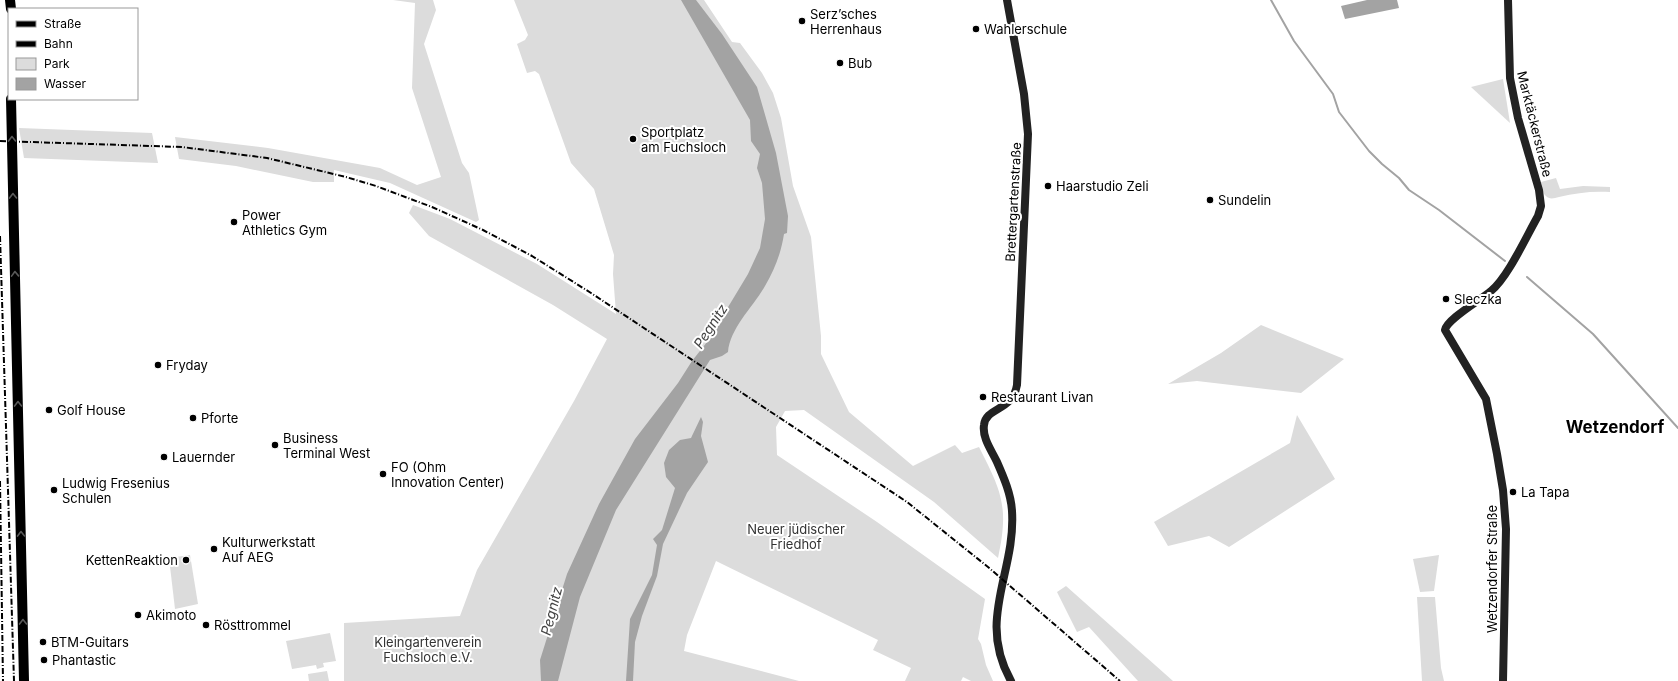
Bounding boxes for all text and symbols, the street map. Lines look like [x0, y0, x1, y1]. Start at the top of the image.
place label: Serz’sches Herrenhaus [810, 6, 882, 37]
legend [8, 8, 138, 100]
text: Straße [44, 16, 81, 31]
marker: Serz’sches Herrenhaus [797, 16, 807, 26]
place label: Wahlerschule [984, 21, 1067, 37]
marker: Wahlerschule [971, 24, 981, 34]
text: Bahn [44, 36, 73, 51]
place label: Bub [848, 55, 872, 71]
text: Park [44, 56, 70, 71]
marker: Bub [835, 58, 845, 68]
street label: Marktäckerstraße [1514, 69, 1556, 179]
text: Wasser [44, 76, 87, 91]
place label: Sportplatz am Fuchsloch [641, 124, 726, 155]
marker: Sportplatz am Fuchsloch [628, 134, 638, 144]
one-way arrow [8, 136, 16, 142]
street label: Brettergartenstraße [1002, 142, 1024, 262]
place label: Haarstudio Zeli [1056, 178, 1149, 194]
marker: Haarstudio Zeli [1043, 181, 1053, 191]
place label: Sundelin [1218, 192, 1271, 208]
one-way arrow [9, 193, 17, 199]
marker: Sundelin [1205, 195, 1215, 205]
place label: Power Athletics Gym [242, 207, 327, 238]
marker: Power Athletics Gym [229, 217, 239, 227]
one-way arrow [10, 271, 19, 277]
place label: Sleczka [1454, 291, 1502, 307]
marker: Sleczka [1441, 294, 1451, 304]
water label: Pegnitz [689, 300, 731, 351]
place label: Fryday [166, 357, 208, 373]
marker: Fryday [153, 360, 163, 370]
place label: Restaurant Livan [991, 389, 1093, 405]
marker: Restaurant Livan [978, 392, 988, 402]
one-way arrow [14, 401, 22, 407]
place label: Golf House [57, 402, 126, 418]
marker: Golf House [44, 405, 54, 415]
place label: Pforte [201, 410, 238, 426]
marker: Pforte [188, 413, 198, 423]
district label: Wetzendorf [1566, 417, 1664, 437]
place label: Business Terminal West [283, 430, 370, 461]
marker: Business Terminal West [270, 440, 280, 450]
place label: Lauernder [172, 449, 235, 465]
marker: Lauernder [159, 452, 169, 462]
place label: FO (Ohm Innovation Center) [391, 459, 505, 490]
marker: FO (Ohm Innovation Center) [378, 469, 388, 479]
place label: Ludwig Fresenius Schulen [62, 475, 170, 506]
place label: La Tapa [1521, 484, 1569, 500]
marker: Ludwig Fresenius Schulen [49, 485, 59, 495]
marker: La Tapa [1508, 487, 1518, 497]
street label: Wetzendorfer Straße [1484, 505, 1500, 633]
park label: Neuer jüdischer Friedhof [747, 521, 845, 552]
one-way arrow [17, 531, 25, 537]
place label: Kulturwerkstatt Auf AEG [222, 534, 315, 565]
marker: Kulturwerkstatt Auf AEG [209, 544, 219, 554]
place label: KettenReaktion [86, 552, 178, 568]
marker: KettenReaktion [181, 555, 191, 565]
water label: Pegnitz [537, 585, 565, 637]
place label: Akimoto [146, 607, 197, 623]
marker: Akimoto [133, 610, 143, 620]
place label: Rösttrommel [214, 617, 291, 633]
one-way arrow [19, 619, 27, 625]
marker: Rösttrommel [201, 620, 211, 630]
place label: BTM-Guitars [51, 634, 129, 650]
park label: Kleingartenverein Fuchsloch e.V. [374, 634, 482, 665]
marker: BTM-Guitars [38, 637, 48, 647]
place label: Phantastic [52, 652, 116, 668]
marker: Phantastic [39, 655, 49, 665]

